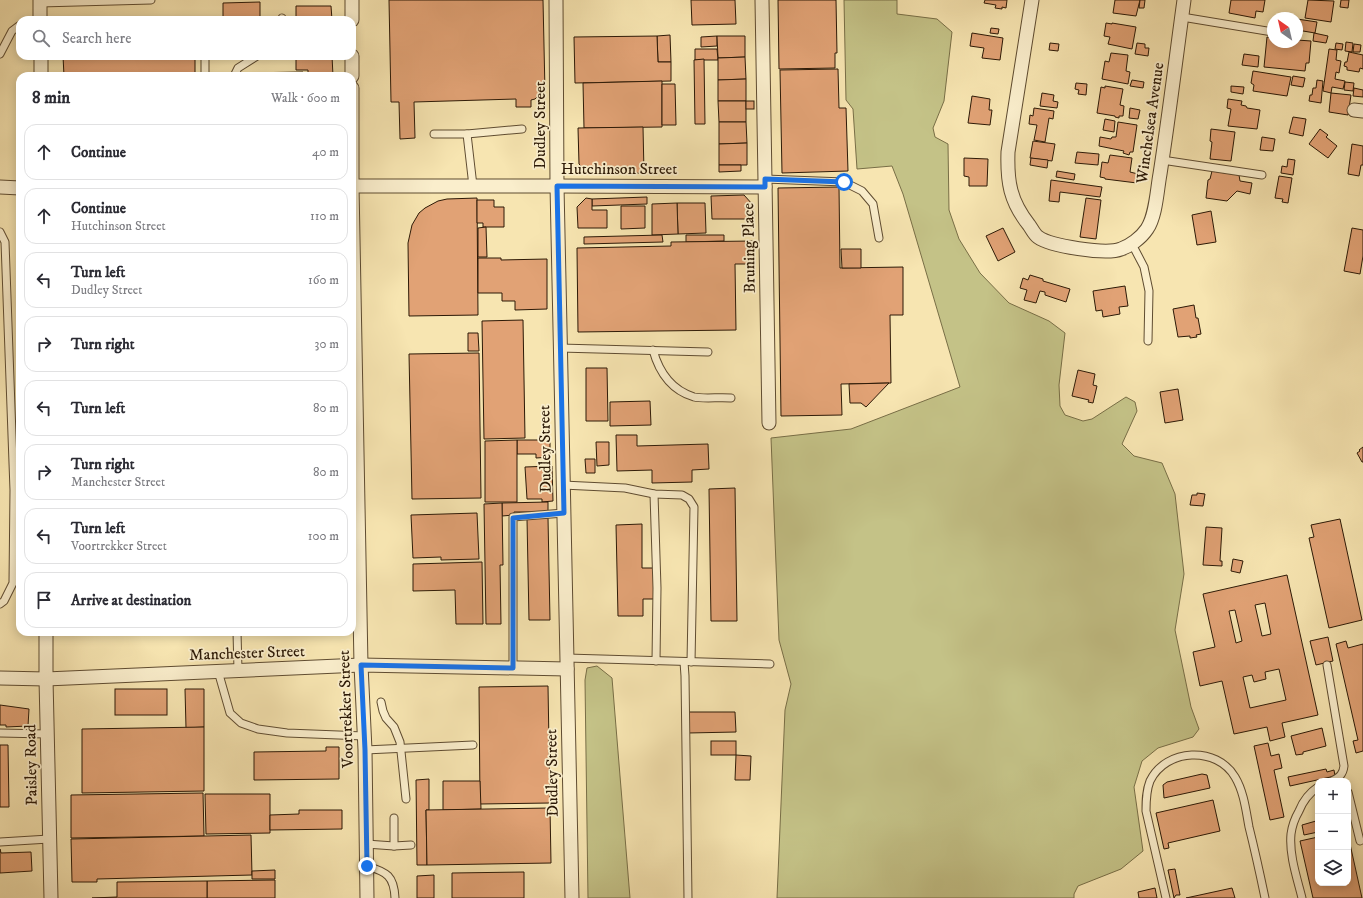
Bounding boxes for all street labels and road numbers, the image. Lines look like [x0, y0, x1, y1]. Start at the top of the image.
street label: Winchelsea Avenue [1131, 61, 1168, 186]
street label: Dudley Street [530, 81, 550, 169]
street label: Hutchinson Street [561, 159, 677, 179]
street label: Bruning Place [738, 202, 760, 293]
street label: Dudley Street [534, 405, 556, 493]
street label: Manchester Street [189, 641, 305, 665]
street label: Voortrekker Street [334, 650, 358, 769]
street label: Paisley Road [20, 724, 42, 806]
street label: Dudley Street [541, 729, 563, 817]

